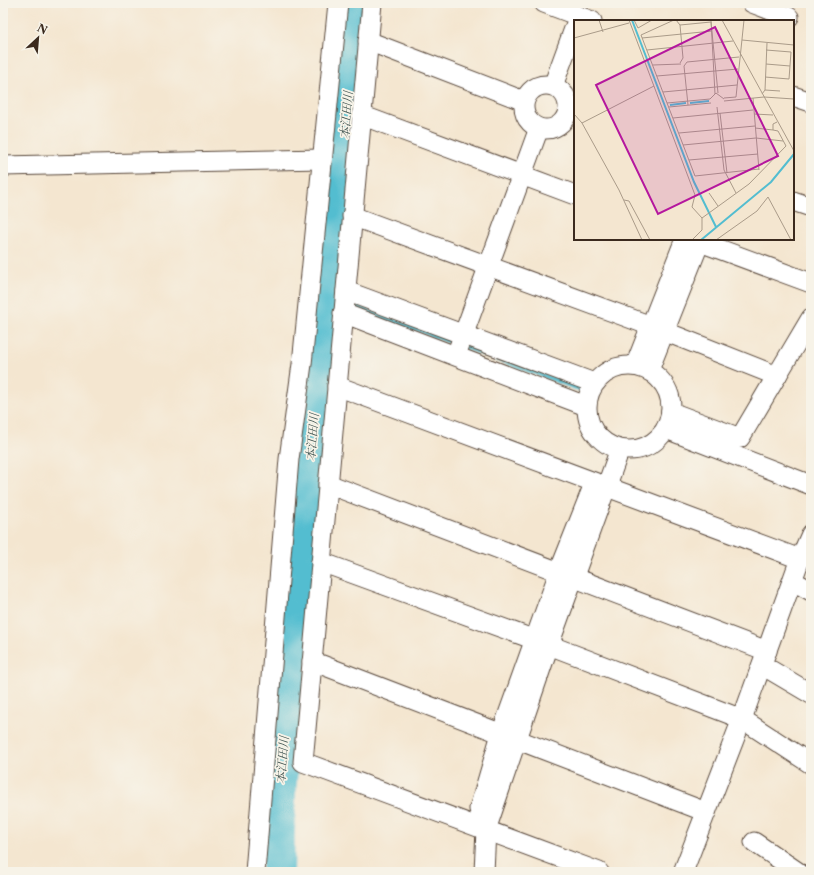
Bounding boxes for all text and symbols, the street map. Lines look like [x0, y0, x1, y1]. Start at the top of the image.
north arrow [18, 18, 58, 58]
inset map [574, 20, 794, 240]
text: N [35, 21, 50, 38]
water label: 本江田川 [336, 88, 356, 140]
water label: 本江田川 [302, 410, 322, 462]
water label: 本江田川 [272, 733, 292, 785]

